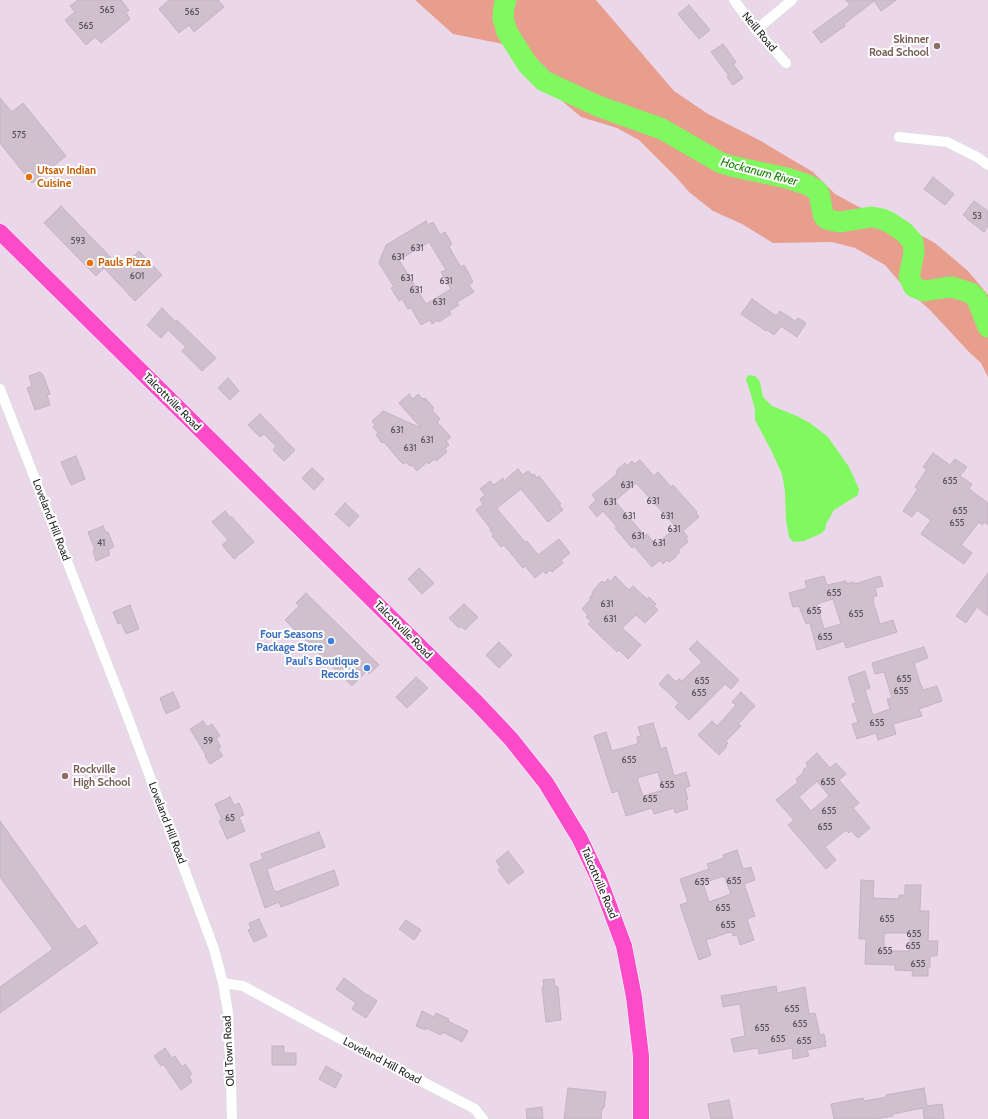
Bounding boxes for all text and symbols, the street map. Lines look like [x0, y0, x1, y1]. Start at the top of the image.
house number: 565 [100, 5, 114, 15]
house number: 565 [185, 7, 199, 17]
street label: Neill Road [739, 10, 779, 54]
house number: 565 [79, 21, 93, 31]
place label: Skinner Road School [869, 33, 929, 59]
marker: Skinner Road School [932, 41, 942, 51]
house number: 575 [12, 130, 26, 140]
water label: Hockanum River [719, 155, 799, 189]
place label: Utsav Indian Cuisine [37, 164, 96, 190]
marker: Utsav Indian Cuisine [24, 172, 34, 182]
house number: 53 [972, 211, 982, 221]
house number: 593 [71, 236, 85, 246]
house number: 631 [411, 243, 423, 253]
house number: 631 [392, 252, 404, 262]
place label: Pauls Pizza [98, 256, 151, 270]
marker: Pauls Pizza [85, 258, 95, 268]
house number: 601 [130, 271, 144, 281]
house number: 631 [401, 273, 413, 283]
house number: 631 [440, 276, 452, 286]
house number: 631 [410, 285, 422, 295]
house number: 631 [433, 297, 445, 307]
street label: Talcottville Road [140, 370, 204, 434]
house number: 631 [391, 425, 403, 435]
house number: 631 [421, 435, 433, 445]
house number: 631 [404, 443, 416, 453]
house number: 655 [943, 476, 957, 486]
street label: Loveland Hill Road [29, 477, 73, 563]
house number: 631 [621, 480, 633, 490]
house number: 631 [647, 496, 659, 506]
house number: 631 [604, 497, 616, 507]
house number: 655 [953, 506, 967, 516]
house number: 631 [623, 511, 635, 521]
house number: 631 [661, 511, 673, 521]
house number: 655 [950, 518, 964, 528]
house number: 631 [668, 524, 680, 534]
house number: 631 [632, 531, 644, 541]
house number: 41 [97, 538, 105, 548]
house number: 631 [653, 538, 665, 548]
house number: 655 [827, 588, 841, 598]
street label: Talcottville Road [371, 598, 435, 662]
house number: 631 [601, 599, 613, 609]
house number: 655 [807, 606, 821, 616]
house number: 655 [849, 609, 863, 619]
house number: 631 [604, 614, 616, 624]
place label: Four Seasons Package Store [256, 628, 323, 654]
house number: 655 [818, 632, 832, 642]
marker: Four Seasons Package Store [326, 636, 336, 646]
place label: Paul's Boutique Records [286, 655, 359, 681]
marker: Paul's Boutique Records [362, 663, 372, 673]
house number: 655 [897, 674, 911, 684]
house number: 655 [695, 676, 709, 686]
house number: 655 [894, 686, 908, 696]
house number: 655 [692, 688, 706, 698]
house number: 655 [870, 718, 884, 728]
house number: 59 [203, 736, 213, 746]
house number: 655 [622, 755, 636, 765]
place label: Rockville High School [73, 763, 130, 789]
marker: Rockville High School [60, 771, 70, 781]
house number: 655 [821, 777, 835, 787]
street label: Loveland Hill Road [145, 780, 189, 866]
house number: 655 [660, 780, 674, 790]
house number: 655 [643, 794, 657, 804]
house number: 655 [822, 806, 836, 816]
house number: 65 [225, 813, 235, 823]
house number: 655 [818, 822, 832, 832]
street label: Talcottville Road [578, 845, 620, 921]
house number: 655 [727, 876, 741, 886]
house number: 655 [695, 877, 709, 887]
house number: 655 [716, 903, 730, 913]
house number: 655 [880, 914, 894, 924]
house number: 655 [721, 920, 735, 930]
house number: 655 [907, 929, 921, 939]
house number: 655 [906, 941, 920, 951]
house number: 655 [878, 946, 892, 956]
house number: 655 [911, 959, 925, 969]
house number: 655 [785, 1004, 799, 1014]
street label: Old Town Road [221, 1015, 237, 1087]
house number: 655 [793, 1019, 807, 1029]
house number: 655 [755, 1023, 769, 1033]
house number: 655 [771, 1034, 785, 1044]
street label: Loveland Hill Road [341, 1035, 423, 1087]
house number: 655 [797, 1036, 811, 1046]

